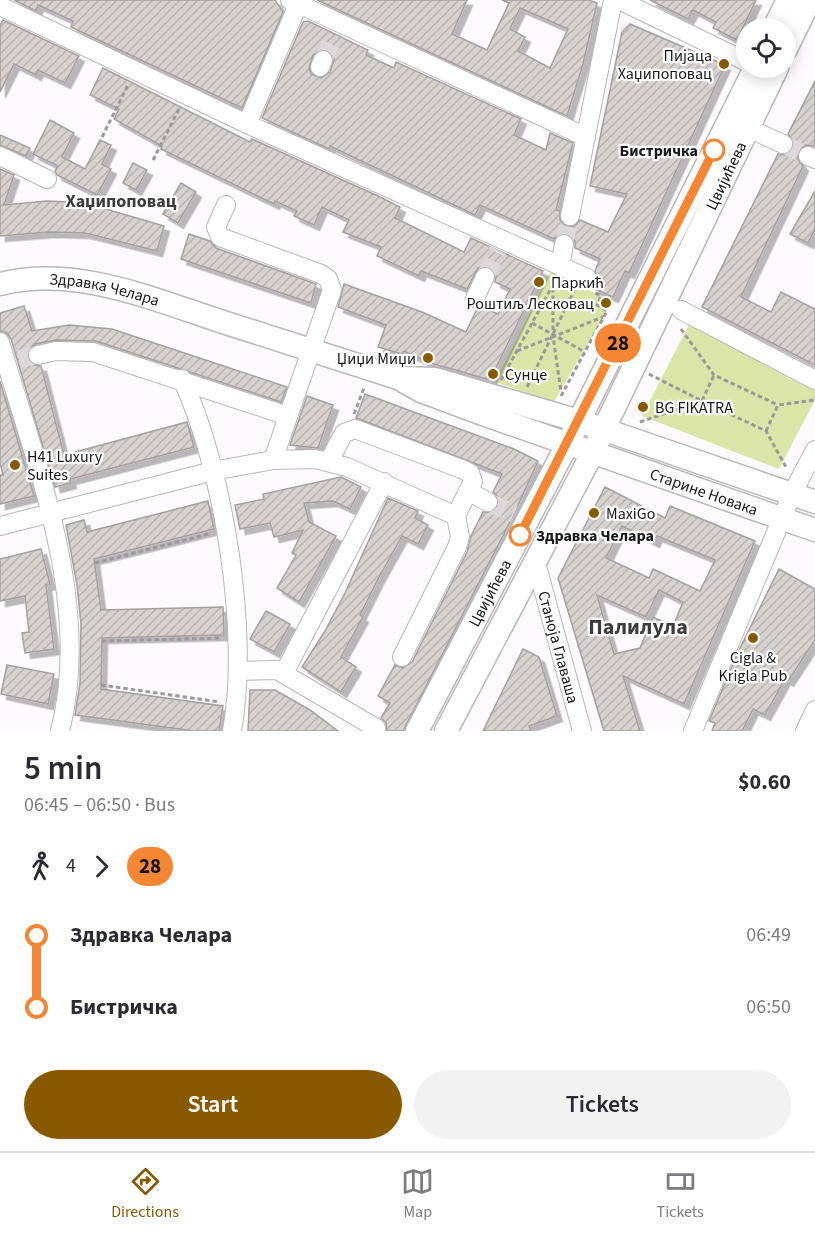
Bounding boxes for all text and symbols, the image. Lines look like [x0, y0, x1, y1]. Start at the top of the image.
map controls [736, 18, 796, 78]
button: locate [736, 18, 796, 78]
place label: Пијаца Хаџипоповац [618, 45, 712, 85]
marker: Пијаца Хаџипоповац [717, 57, 731, 71]
street label: Цвијићева [701, 138, 752, 214]
marker: Бистричка [703, 139, 725, 161]
place label: Бистричка [620, 140, 698, 162]
district label: Хаџипоповац [66, 189, 177, 214]
street label: Здравка Челара [49, 268, 162, 312]
place label: Паркић [551, 272, 604, 294]
marker: Паркић [532, 275, 546, 289]
place label: Роштиљ Лесковац [467, 293, 594, 315]
marker: Роштиљ Лесковац [599, 296, 613, 310]
line badge: 28 [591, 324, 645, 362]
text: 28 [607, 328, 629, 358]
place label: Џиџи Миџи [337, 348, 416, 370]
marker: Џиџи Миџи [421, 351, 435, 365]
place label: Сунце [505, 364, 547, 386]
marker: Сунце [486, 367, 500, 381]
place label: BG FIKATRA [655, 397, 733, 419]
marker: BG FIKATRA [636, 400, 650, 414]
place label: H41 Luxury Suites [27, 446, 103, 486]
marker: H41 Luxury Suites [8, 458, 22, 472]
street label: Старине Новака [647, 463, 761, 521]
place label: MaxiGo [606, 503, 655, 525]
marker: MaxiGo [587, 506, 601, 520]
marker: Здравка Челара [509, 524, 531, 546]
place label: Здравка Челара [536, 525, 654, 547]
street label: Цвијићева [464, 556, 517, 631]
street label: Станоја Главаша [532, 588, 584, 706]
district label: Палилула [588, 611, 688, 643]
marker: Cigla & Krigla Pub [746, 631, 760, 645]
place label: Cigla & Krigla Pub [719, 647, 788, 687]
text: 5 min [24, 745, 102, 792]
text: $0.60 [738, 766, 791, 798]
text: 06:45 – 06:50 · Bus [24, 791, 175, 819]
icon: walk [24, 850, 57, 883]
icon: forward [85, 850, 118, 883]
text: 28 [139, 851, 161, 881]
text: 4 [66, 852, 76, 880]
text: Здравка Челара [70, 919, 232, 951]
text: 06:49 [746, 921, 791, 949]
text: Бистричка [70, 991, 178, 1023]
text: 06:50 [746, 993, 791, 1021]
button: Start [24, 1070, 402, 1139]
button: Tickets [414, 1070, 791, 1139]
tab: Directions [111, 1165, 179, 1223]
tab: Map [401, 1165, 434, 1223]
tab: Tickets [657, 1165, 704, 1223]

